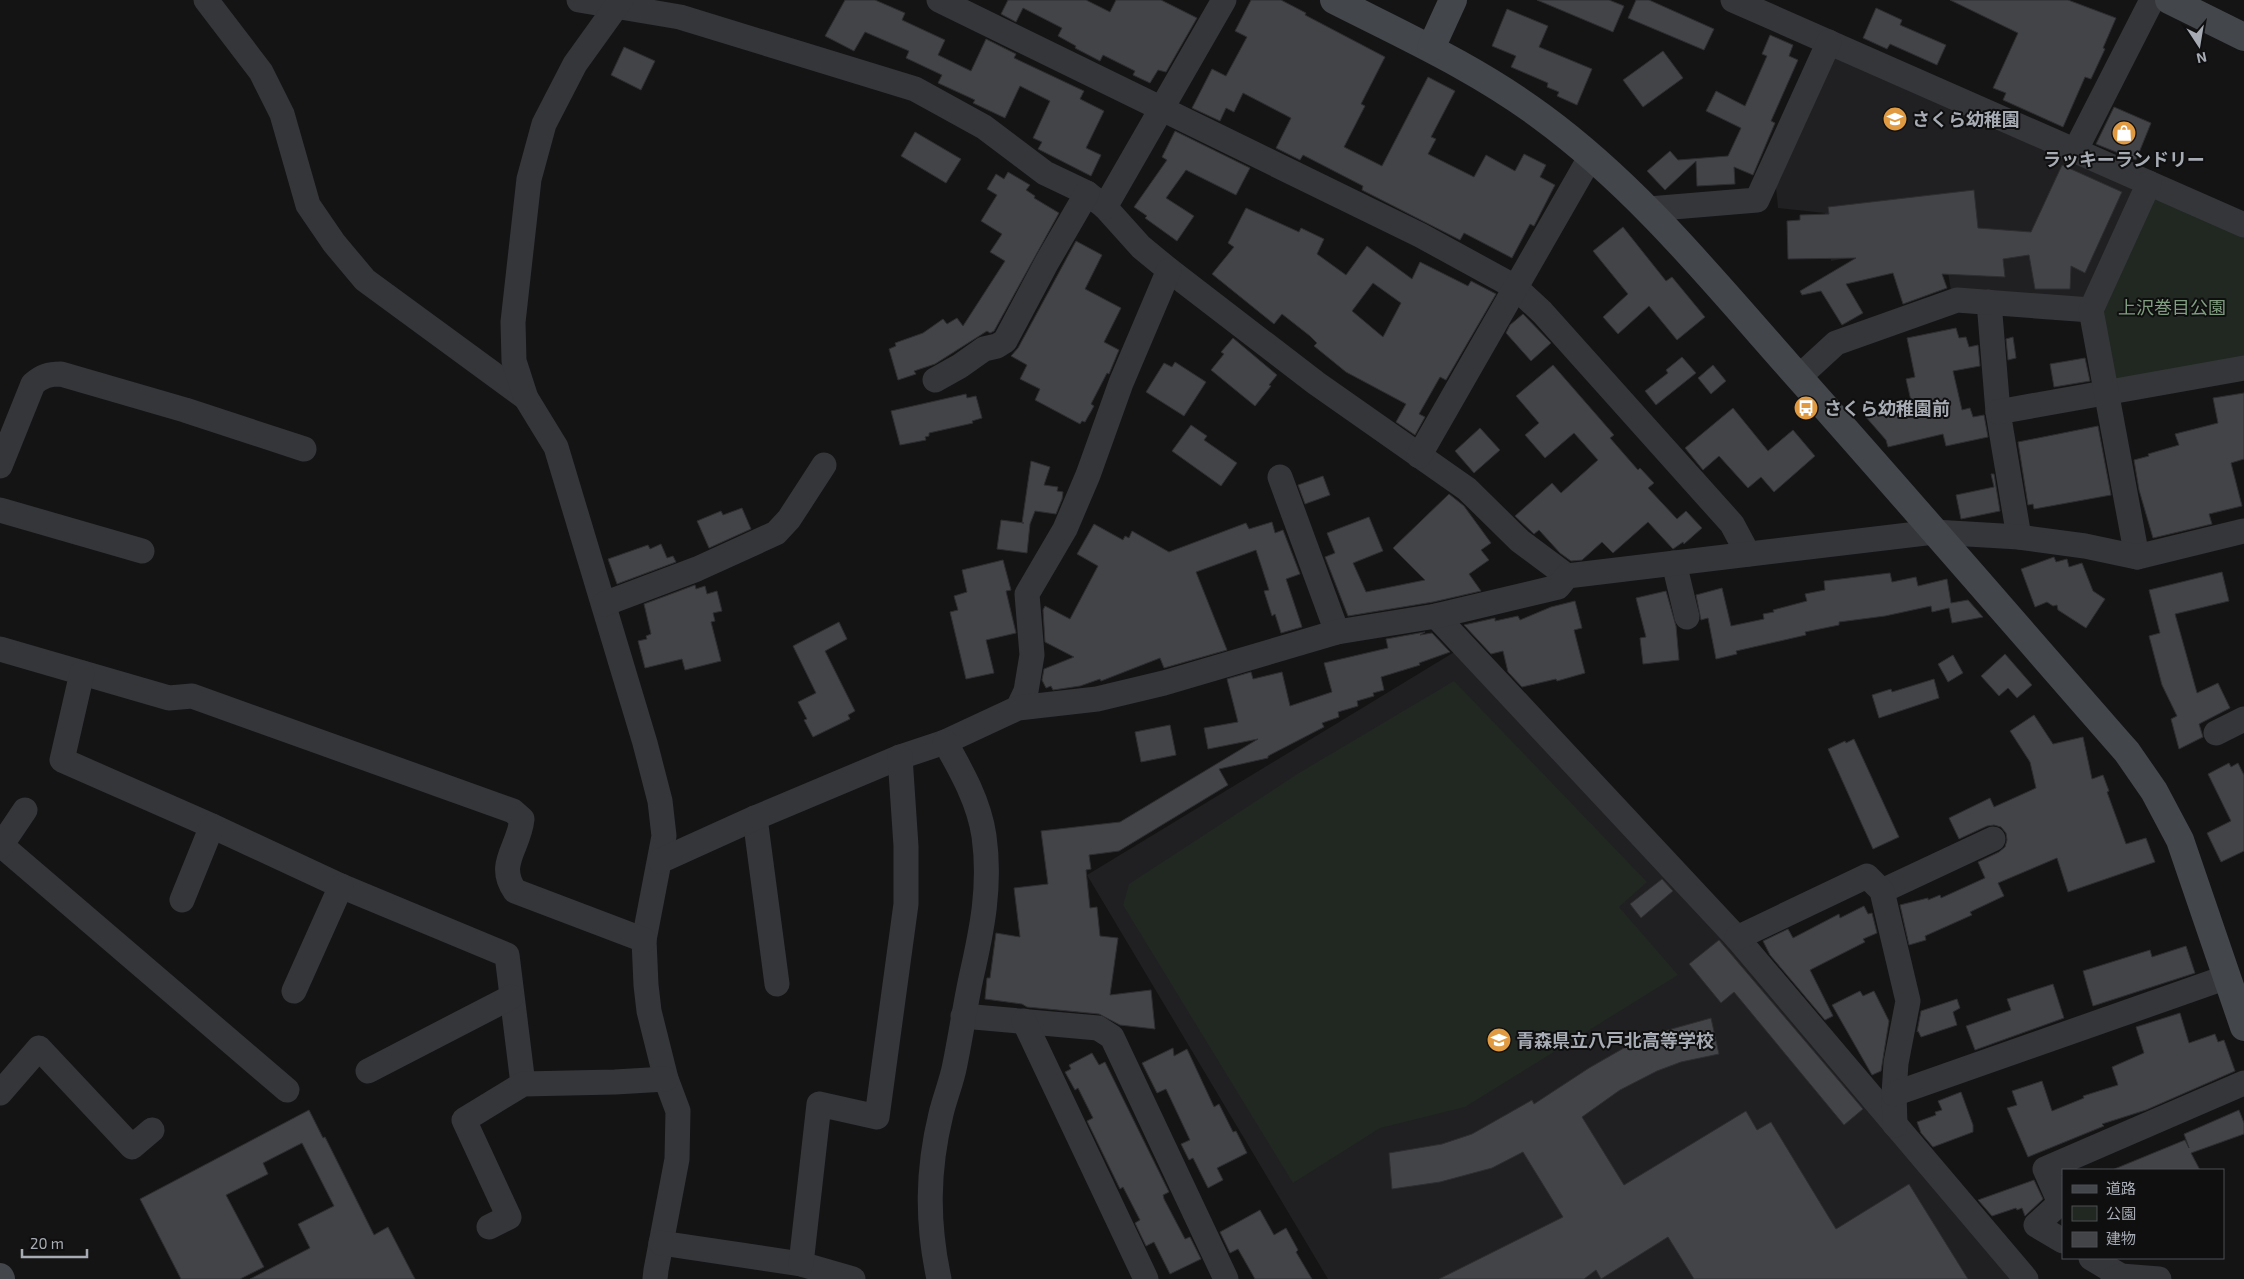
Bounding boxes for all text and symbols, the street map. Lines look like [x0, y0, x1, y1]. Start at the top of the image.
north arrow [2174, 20, 2224, 70]
text: N [2195, 49, 2209, 68]
school or university icon: さくら幼稚園 [1882, 106, 1908, 132]
place label: さくら幼稚園 [1912, 108, 2020, 130]
shop icon: ラッキーランドリー [2111, 120, 2137, 146]
place label: ラッキーランドリー [2043, 148, 2205, 170]
park label: 上沢巻目公園 [2118, 296, 2226, 318]
bus stop icon: さくら幼稚園前 [1793, 395, 1819, 421]
place label: さくら幼稚園前 [1824, 397, 1950, 419]
school or university icon: 青森県立八戸北高等学校 [1486, 1027, 1512, 1053]
place label: 青森県立八戸北高等学校 [1516, 1029, 1714, 1051]
legend [2062, 1169, 2224, 1259]
text: 道路 [2106, 1179, 2136, 1197]
text: 公園 [2106, 1204, 2136, 1222]
scale bar [22, 1226, 88, 1258]
text: 建物 [2106, 1229, 2136, 1247]
text: 20 m [30, 1234, 64, 1252]

